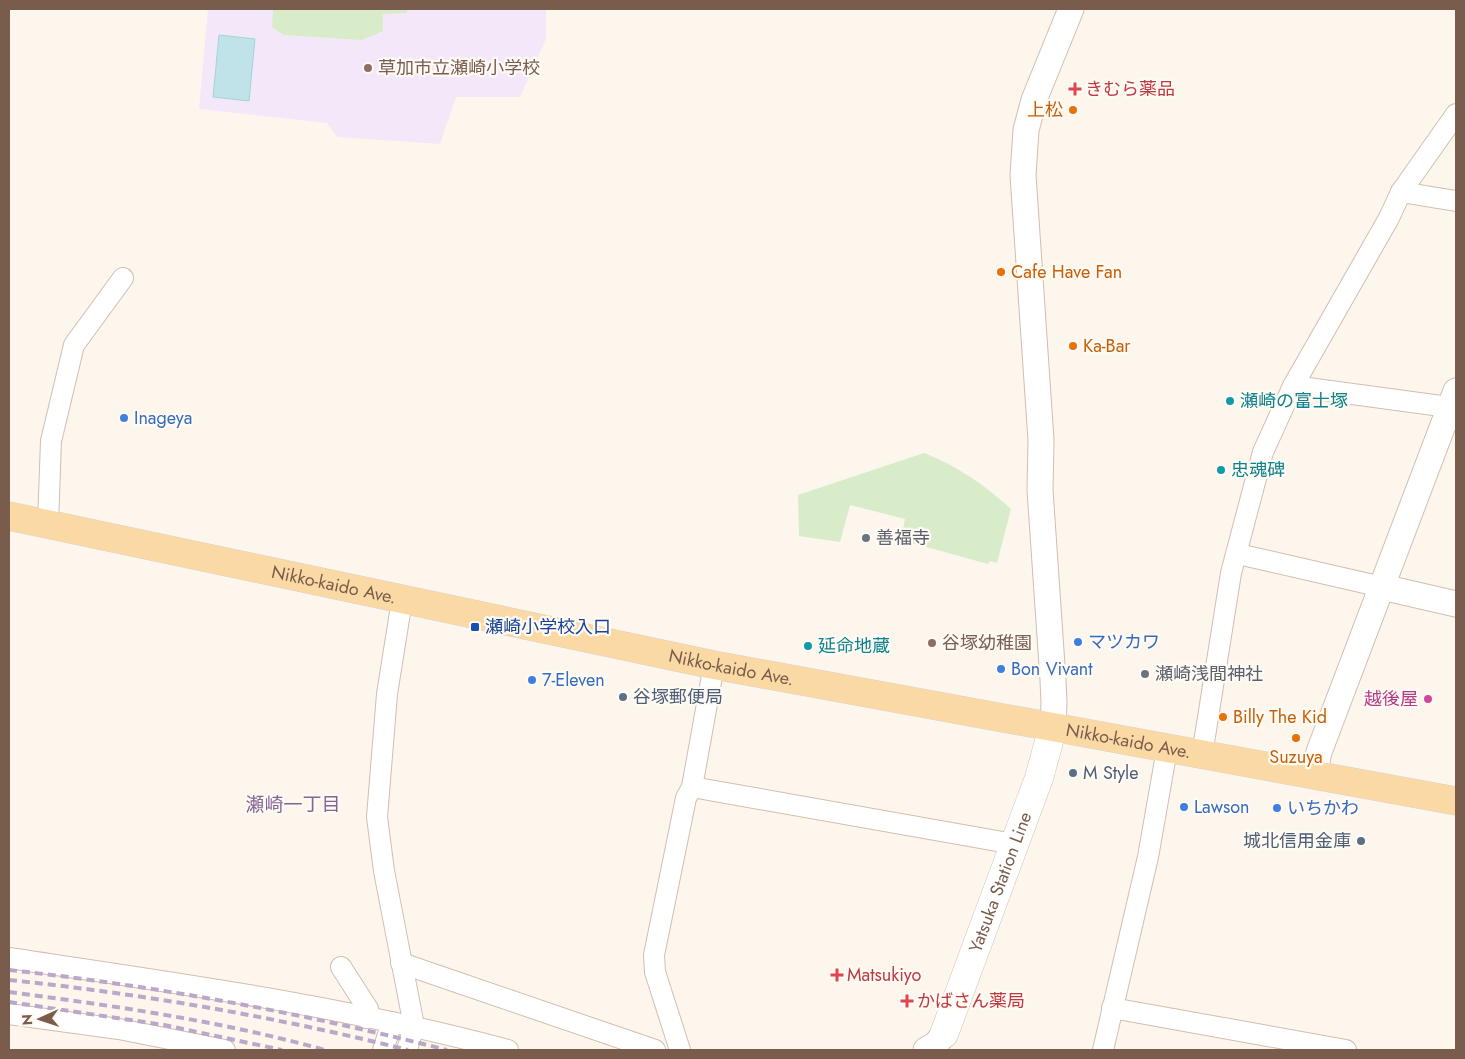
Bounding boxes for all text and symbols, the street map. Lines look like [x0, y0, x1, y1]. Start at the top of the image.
place label: 草加市立瀬崎小学校 [378, 55, 540, 81]
marker: 草加市立瀬崎小学校 [362, 62, 374, 74]
place label: きむら薬品 [1085, 76, 1175, 102]
marker: きむら薬品 [1069, 83, 1081, 95]
place label: 上松 [1027, 97, 1063, 123]
marker: 上松 [1067, 104, 1079, 116]
place label: Cafe Have Fan [1011, 259, 1122, 285]
marker: Cafe Have Fan [995, 266, 1007, 278]
place label: Ka-Bar [1083, 333, 1131, 359]
marker: Ka-Bar [1067, 340, 1079, 352]
place label: 瀬崎の富士塚 [1240, 388, 1348, 414]
marker: 瀬崎の富士塚 [1224, 395, 1236, 407]
place label: Inageya [134, 405, 192, 431]
marker: Inageya [118, 412, 130, 424]
place label: 忠魂碑 [1231, 457, 1285, 483]
marker: 忠魂碑 [1215, 464, 1227, 476]
place label: 善福寺 [876, 525, 930, 551]
marker: 善福寺 [860, 532, 872, 544]
street label: Nikko-kaido Ave. [269, 559, 399, 611]
place label: 瀬崎小学校入口 [485, 614, 611, 640]
marker: 瀬崎小学校入口 [469, 621, 481, 633]
place label: マツカワ [1088, 629, 1160, 655]
place label: 谷塚幼稚園 [942, 630, 1032, 656]
place label: 延命地蔵 [818, 633, 890, 659]
marker: マツカワ [1072, 636, 1084, 648]
marker: 谷塚幼稚園 [926, 637, 938, 649]
marker: 延命地蔵 [802, 640, 814, 652]
street label: Nikko-kaido Ave. [666, 643, 796, 692]
place label: Bon Vivant [1011, 656, 1093, 682]
place label: 瀬崎浅間神社 [1155, 661, 1263, 687]
marker: Bon Vivant [995, 663, 1007, 675]
place label: 7-Eleven [542, 667, 605, 693]
marker: 瀬崎浅間神社 [1139, 668, 1151, 680]
marker: 7-Eleven [526, 674, 538, 686]
place label: 谷塚郵便局 [633, 684, 723, 710]
place label: 越後屋 [1364, 686, 1418, 712]
marker: 谷塚郵便局 [617, 691, 629, 703]
marker: 越後屋 [1422, 693, 1434, 705]
place label: Billy The Kid [1233, 704, 1327, 730]
marker: Billy The Kid [1217, 711, 1229, 723]
street label: Nikko-kaido Ave. [1064, 717, 1193, 765]
marker: Suzuya [1290, 732, 1302, 744]
place label: Suzuya [1269, 744, 1323, 770]
place label: M Style [1083, 760, 1139, 786]
marker: M Style [1067, 767, 1079, 779]
district label: 瀬崎一丁目 [245, 791, 341, 818]
place label: Lawson [1194, 794, 1249, 820]
place label: いちかわ [1287, 795, 1359, 821]
marker: Lawson [1178, 801, 1190, 813]
marker: いちかわ [1271, 802, 1283, 814]
street label: Yatsuka Station Line [962, 808, 1038, 956]
place label: 城北信用金庫 [1243, 828, 1351, 854]
marker: 城北信用金庫 [1355, 835, 1367, 847]
place label: Matsukiyo [847, 962, 922, 988]
marker: Matsukiyo [831, 969, 843, 981]
place label: かばさん薬局 [917, 988, 1025, 1014]
north arrow [15, 994, 65, 1044]
marker: かばさん薬局 [901, 995, 913, 1007]
text: N [17, 1014, 37, 1026]

